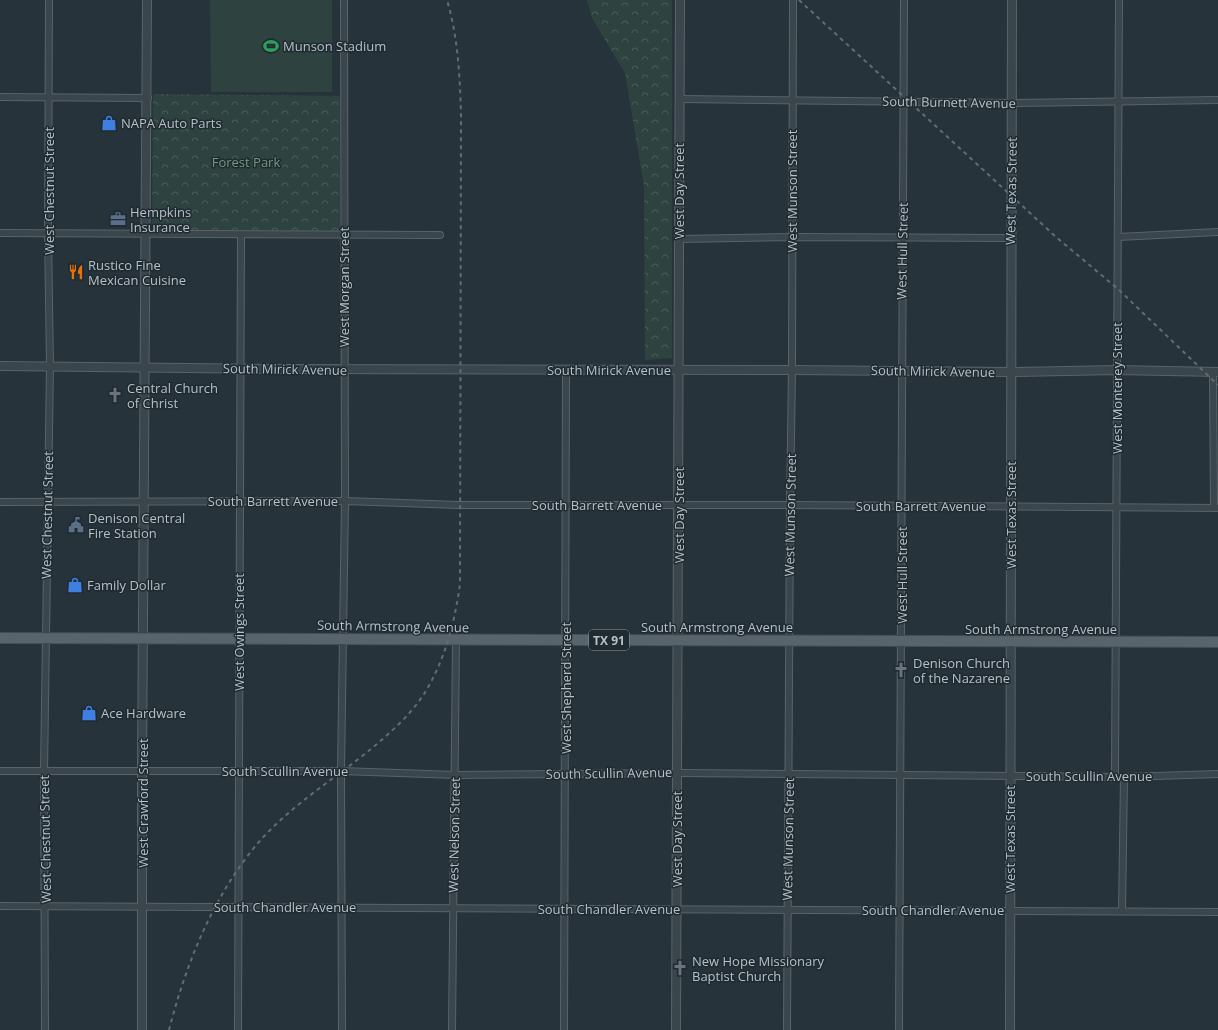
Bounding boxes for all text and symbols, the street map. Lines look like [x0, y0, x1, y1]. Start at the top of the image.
sports icon: Munson Stadium [262, 37, 280, 55]
place label: Munson Stadium [283, 37, 386, 55]
street label: South Burnett Avenue [882, 92, 1016, 112]
shop icon: NAPA Auto Parts [100, 114, 118, 132]
place label: NAPA Auto Parts [121, 114, 222, 132]
street label: West Chestnut Street [40, 127, 58, 255]
street label: West Munson Street [783, 129, 801, 252]
street label: West Texas Street [1001, 137, 1021, 245]
street label: West Day Street [670, 142, 688, 239]
park label: Forest Park [212, 153, 280, 171]
street label: West Hull Street [892, 202, 912, 300]
place label: Hempkins Insurance [130, 203, 191, 236]
office icon: Hempkins Insurance [109, 210, 127, 228]
street label: West Morgan Street [335, 226, 353, 347]
place label: Rustico Fine Mexican Cuisine [88, 256, 186, 289]
restaurant icon: Rustico Fine Mexican Cuisine [67, 263, 85, 281]
street label: West Monterey Street [1108, 322, 1126, 454]
street label: South Mirick Avenue [223, 359, 347, 379]
street label: South Mirick Avenue [547, 361, 671, 379]
street label: South Mirick Avenue [871, 361, 995, 381]
place label: Central Church of Christ [127, 379, 218, 412]
church icon: Central Church of Christ [106, 386, 124, 404]
street label: West Chestnut Street [37, 450, 57, 579]
street label: West Munson Street [780, 453, 800, 577]
street label: West Texas Street [1002, 461, 1020, 569]
street label: West Day Street [670, 466, 688, 563]
street label: South Barrett Avenue [208, 492, 338, 510]
street label: South Barrett Avenue [532, 496, 662, 514]
street label: South Barrett Avenue [856, 497, 986, 515]
place label: Denison Central Fire Station [88, 509, 185, 542]
public building icon: Denison Central Fire Station [67, 516, 85, 534]
street label: West Hull Street [893, 526, 911, 624]
street label: West Owings Street [230, 573, 248, 691]
shop icon: Family Dollar [66, 576, 84, 594]
place label: Family Dollar [87, 576, 166, 594]
street label: South Armstrong Avenue [317, 616, 469, 636]
street label: South Armstrong Avenue [641, 618, 793, 636]
street label: South Armstrong Avenue [965, 620, 1117, 638]
street label: West Shepherd Street [557, 622, 575, 754]
road number: TX 91 [589, 630, 629, 650]
place label: Denison Church of the Nazarene [913, 654, 1010, 687]
church icon: Denison Church of the Nazarene [892, 661, 910, 679]
shop icon: Ace Hardware [80, 704, 98, 722]
place label: Ace Hardware [101, 704, 186, 722]
street label: West Crawford Street [134, 738, 152, 868]
street label: South Scullin Avenue [222, 762, 348, 780]
street label: South Scullin Avenue [546, 763, 672, 783]
street label: South Scullin Avenue [1026, 767, 1152, 785]
street label: West Chestnut Street [35, 774, 55, 903]
street label: West Nelson Street [444, 777, 464, 893]
street label: West Munson Street [778, 777, 798, 901]
street label: West Texas Street [1001, 785, 1019, 893]
street label: West Day Street [668, 790, 686, 887]
street label: South Chandler Avenue [214, 898, 356, 916]
street label: South Chandler Avenue [538, 900, 680, 918]
street label: South Chandler Avenue [862, 901, 1004, 919]
place label: New Hope Missionary Baptist Church [692, 952, 825, 985]
church icon: New Hope Missionary Baptist Church [671, 959, 689, 977]

